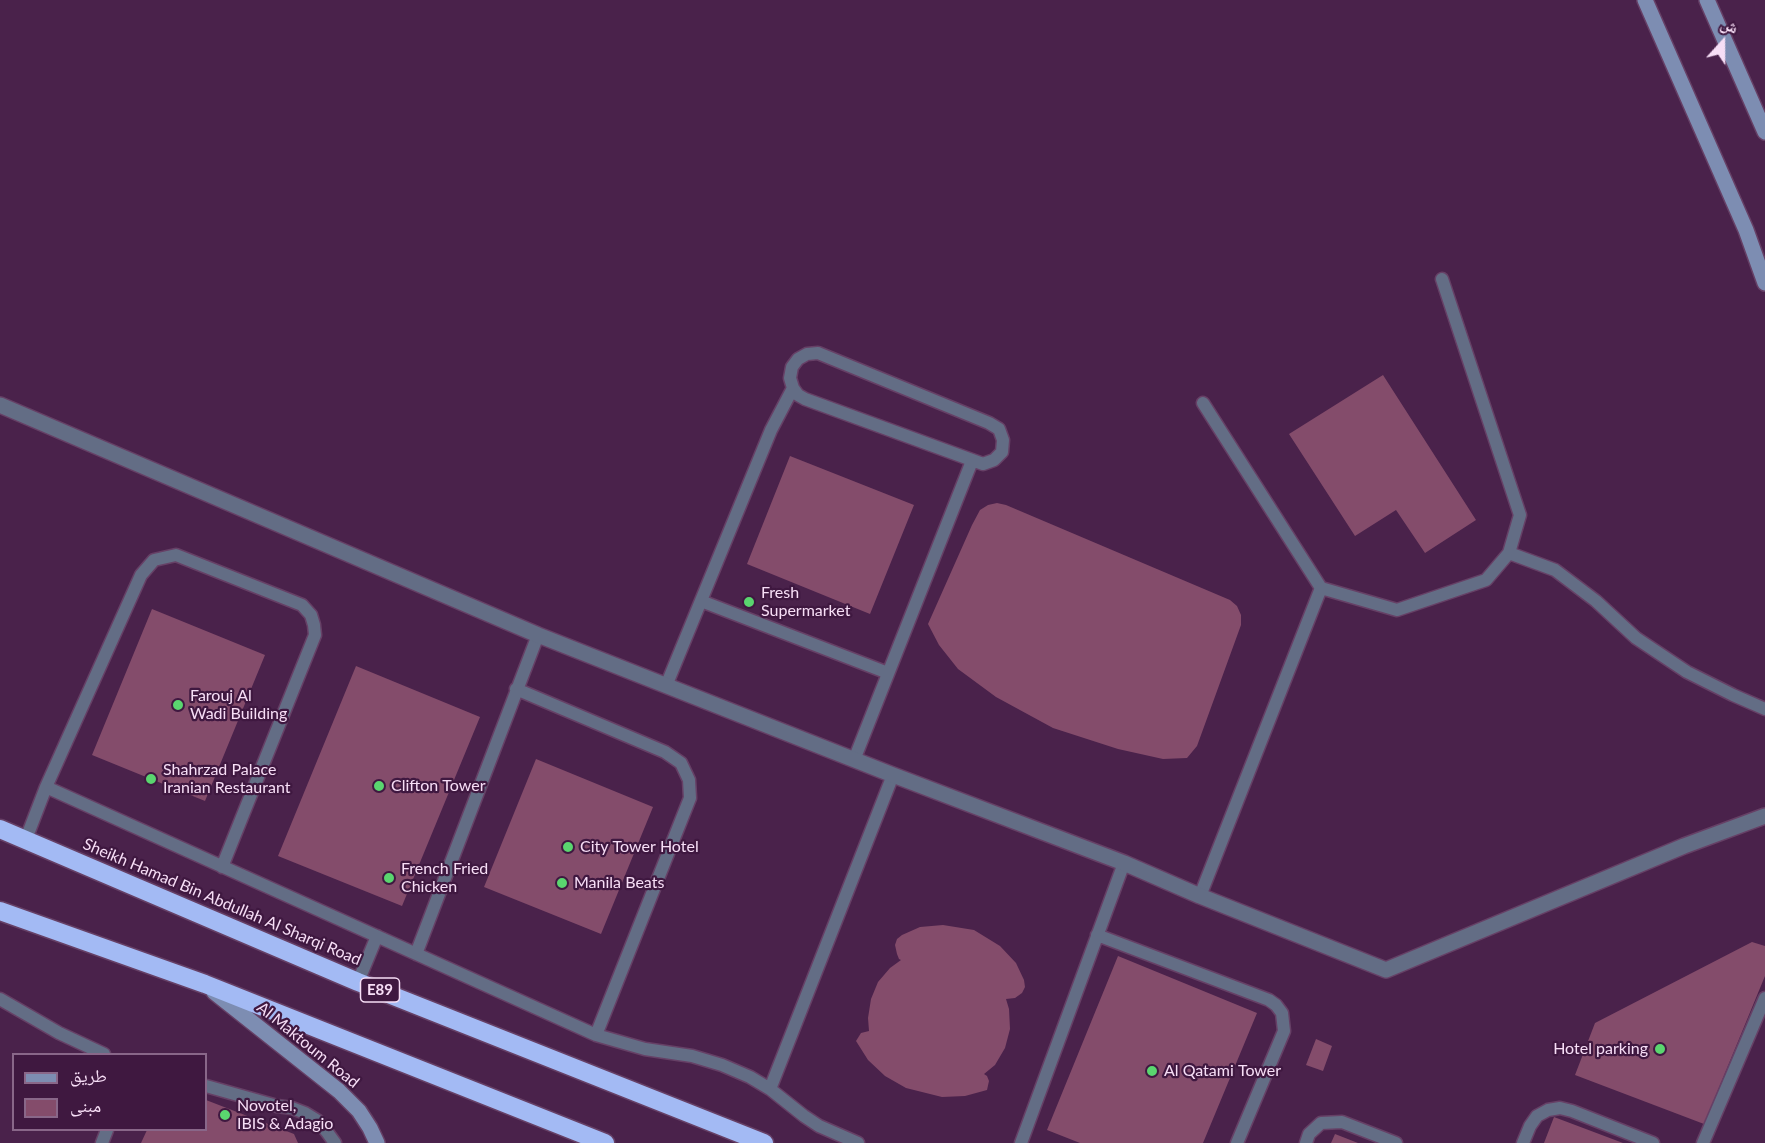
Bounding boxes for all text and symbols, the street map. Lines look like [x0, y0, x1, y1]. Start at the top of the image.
north arrow [1693, 12, 1753, 72]
text: ش [1718, 13, 1741, 37]
place label: Fresh Supermarket [761, 583, 850, 621]
marker: Fresh Supermarket [742, 595, 756, 609]
place label: Farouj Al Wadi Building [190, 686, 287, 724]
marker: Farouj Al Wadi Building [171, 698, 185, 712]
place label: Shahrzad Palace Iranian Restaurant [163, 760, 290, 798]
marker: Shahrzad Palace Iranian Restaurant [144, 772, 158, 786]
place label: Clifton Tower [391, 776, 485, 796]
marker: Clifton Tower [372, 779, 386, 793]
street label: Sheikh Hamad Bin Abdullah Al Sharqi Road [80, 835, 364, 969]
place label: City Tower Hotel [580, 837, 699, 857]
marker: City Tower Hotel [561, 840, 575, 854]
place label: French Fried Chicken [401, 859, 488, 897]
marker: French Fried Chicken [382, 871, 396, 885]
place label: Manila Beats [574, 873, 664, 893]
marker: Manila Beats [555, 876, 569, 890]
road number: E89 [360, 978, 400, 1002]
street label: Al Maktoum Road [253, 998, 363, 1092]
place label: Hotel parking [1553, 1039, 1648, 1059]
marker: Hotel parking [1653, 1042, 1667, 1056]
legend [12, 1053, 207, 1131]
place label: Al Qatami Tower [1164, 1061, 1281, 1081]
text: طريق [70, 1064, 107, 1086]
marker: Al Qatami Tower [1145, 1064, 1159, 1078]
text: مبنى [70, 1094, 101, 1116]
place label: Novotel, IBIS & Adagio [237, 1096, 333, 1134]
marker: Novotel, IBIS & Adagio [218, 1108, 232, 1122]

